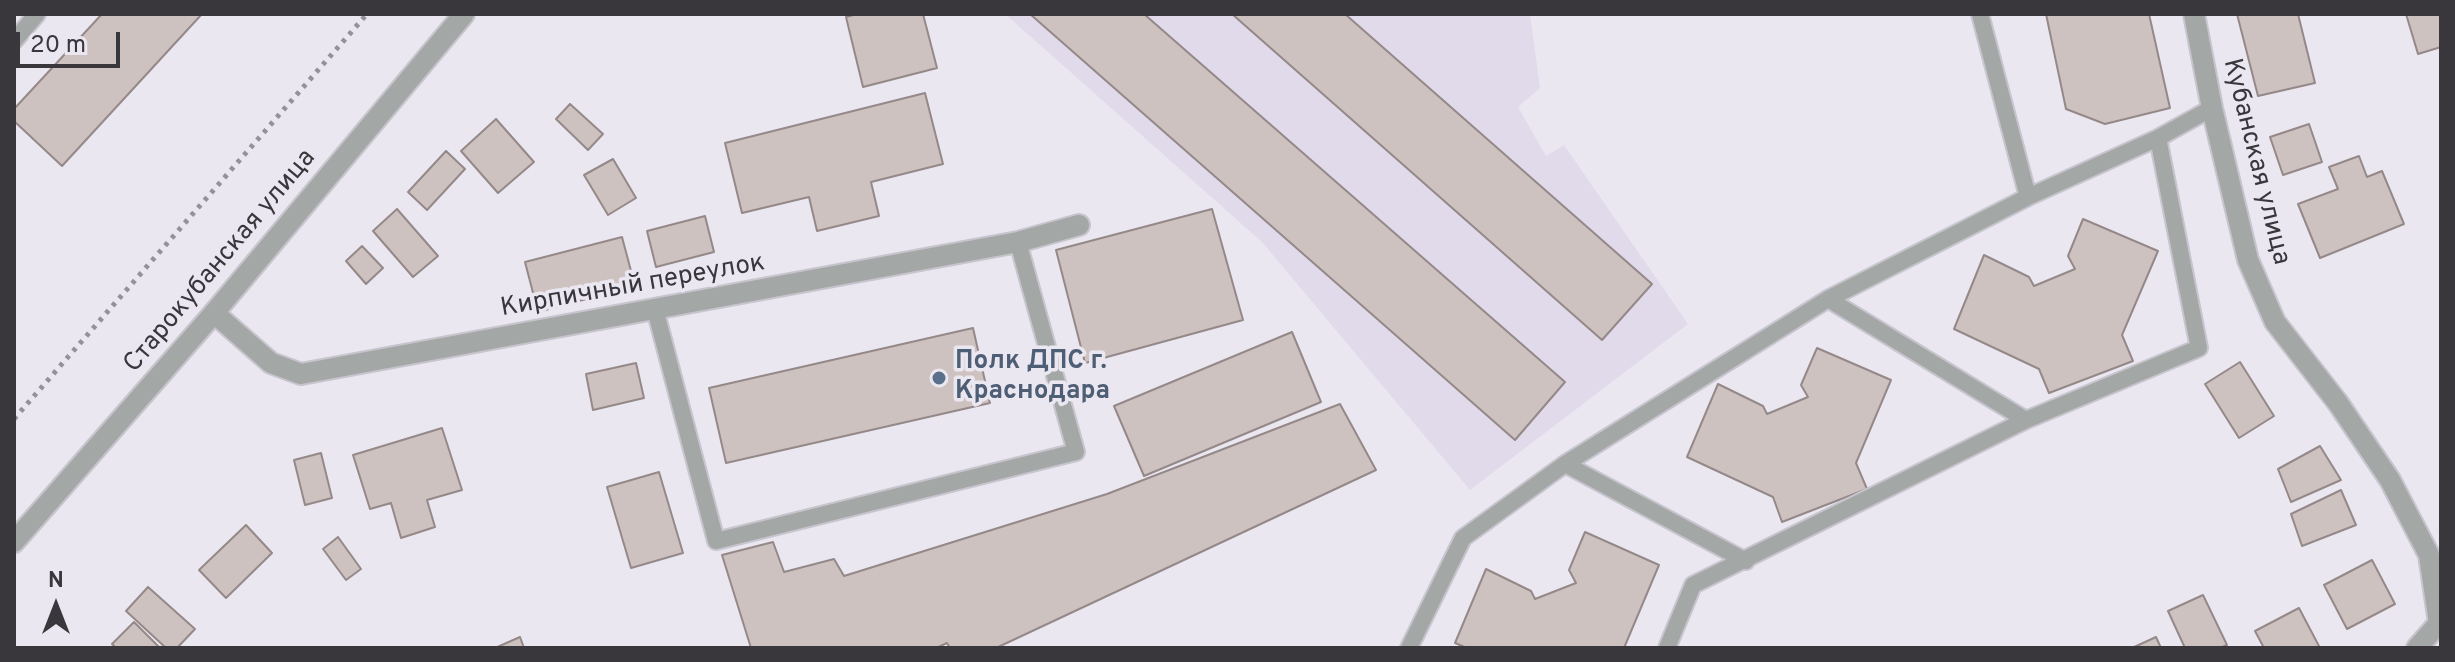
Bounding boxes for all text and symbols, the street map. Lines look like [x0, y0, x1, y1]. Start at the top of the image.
scale bar [20, 16, 124, 66]
text: 20 m [30, 31, 86, 61]
street label: Кубанская улица [2214, 56, 2296, 268]
street label: Старокубанская улица [118, 144, 324, 380]
street label: Кирпичный переулок [498, 248, 768, 326]
place label: Полк ДПС г. Краснодара [955, 347, 1110, 408]
marker: Полк ДПС г. Краснодара [930, 369, 948, 387]
north arrow [16, 566, 96, 646]
text: N [48, 568, 64, 595]

